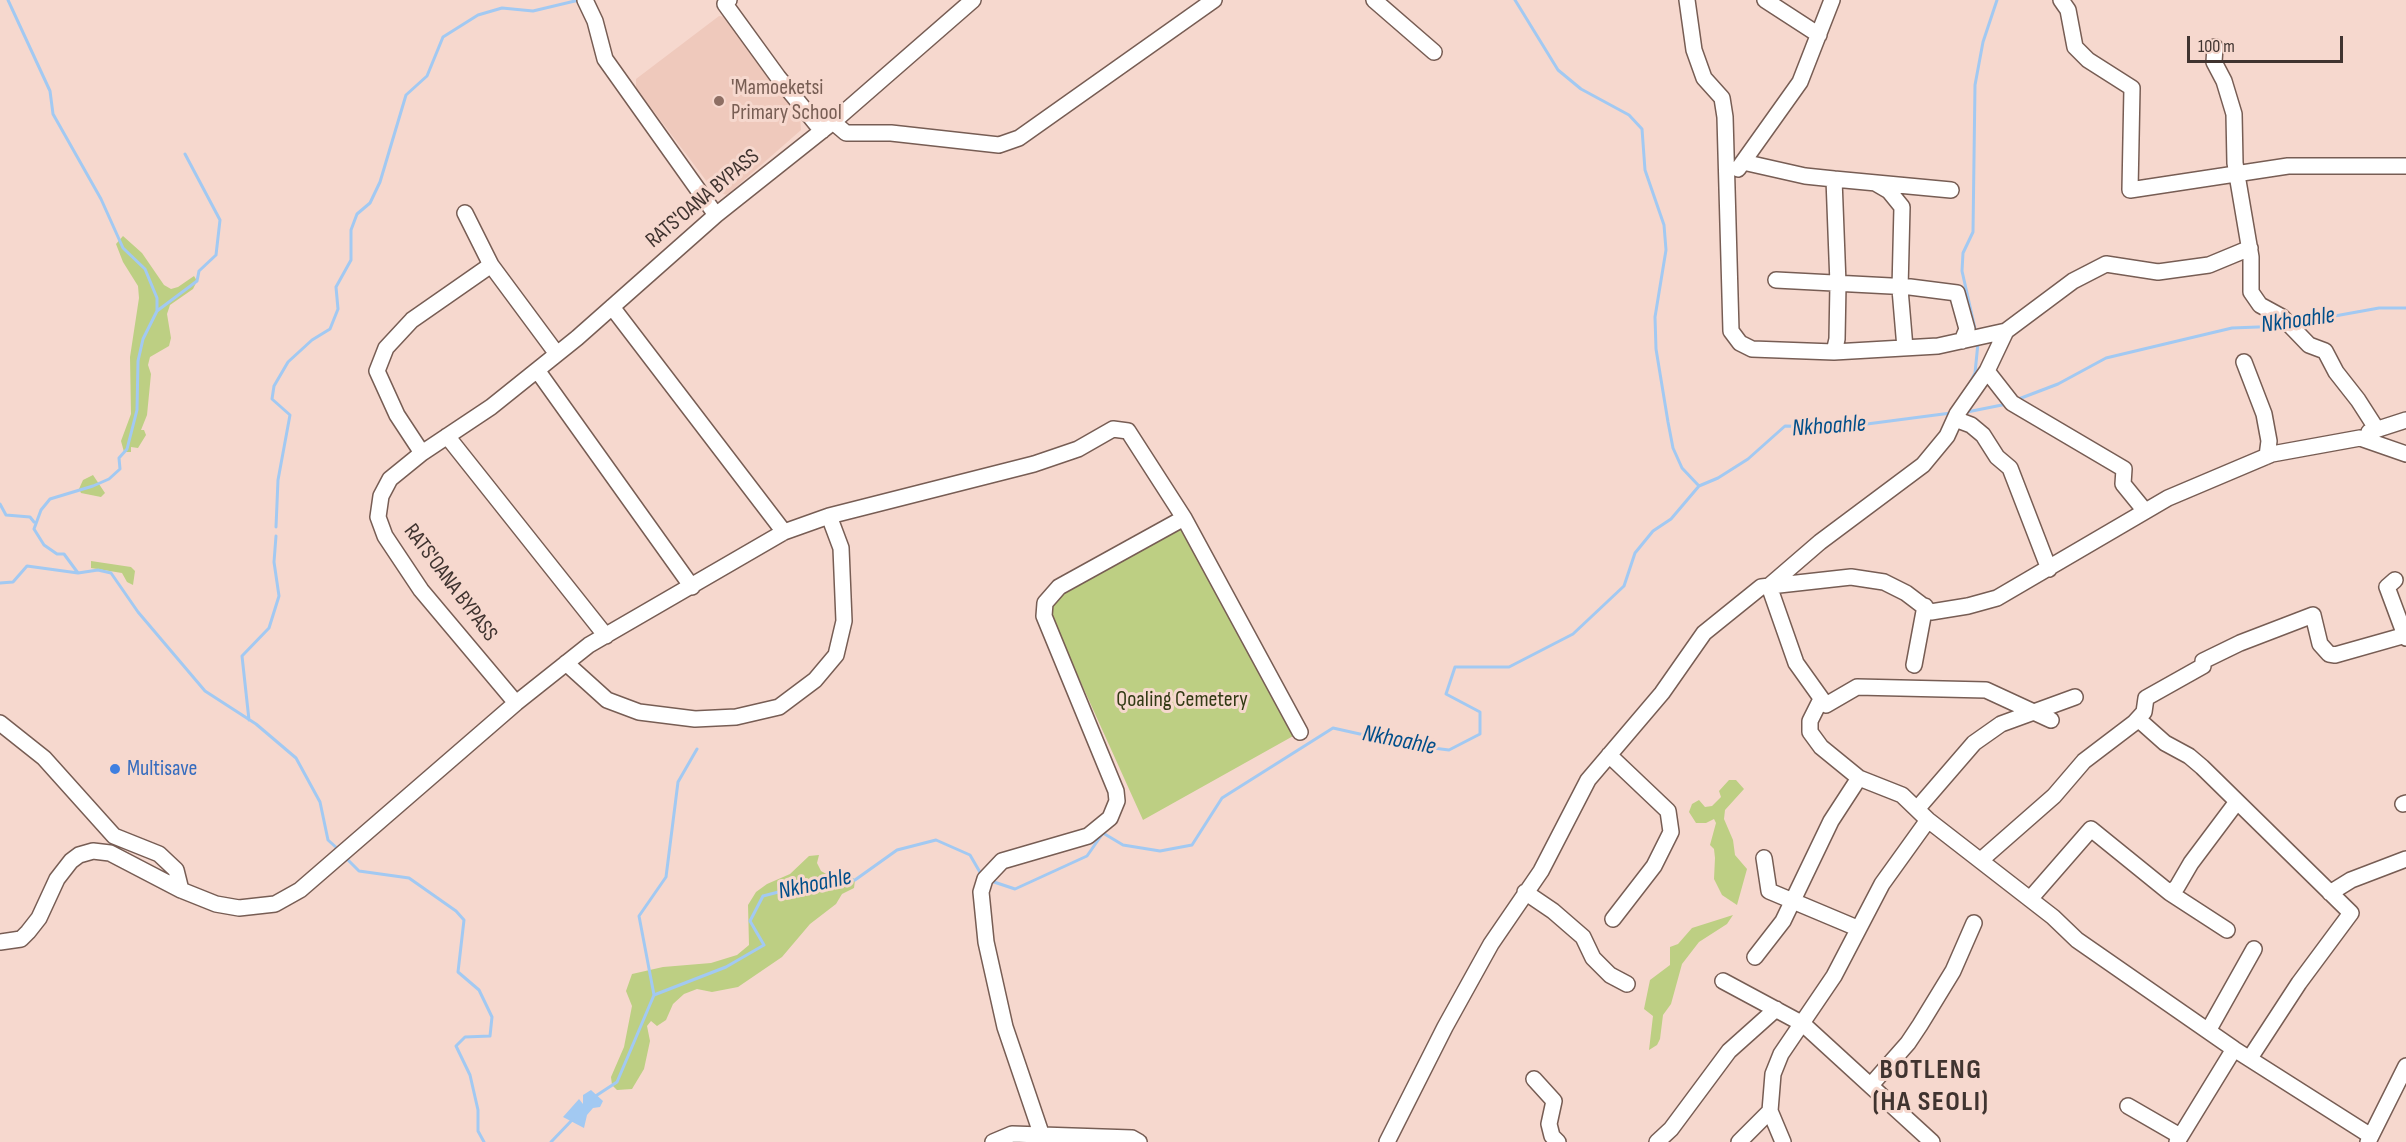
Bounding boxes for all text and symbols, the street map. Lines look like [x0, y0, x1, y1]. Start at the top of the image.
scale bar [2190, 24, 2346, 62]
text: 100 m [2198, 36, 2235, 57]
place label: 'Mamoeketsi Primary School [731, 75, 842, 126]
marker: 'Mamoeketsi Primary School [712, 94, 726, 108]
street label: RATS'OANA BYPASS [641, 144, 765, 254]
water label: Nkhoahle [2259, 302, 2337, 340]
water label: Nkhoahle [1791, 410, 1867, 444]
street label: RATS'OANA BYPASS [397, 519, 503, 647]
park label: Qoaling Cemetery [1116, 687, 1248, 713]
water label: Nkhoahle [1360, 720, 1438, 762]
place label: Multisave [127, 756, 197, 782]
marker: Multisave [108, 762, 122, 776]
water label: Nkhoahle [776, 863, 854, 907]
district label: BOTLENG (HA SEOLI) [1872, 1054, 1990, 1120]

